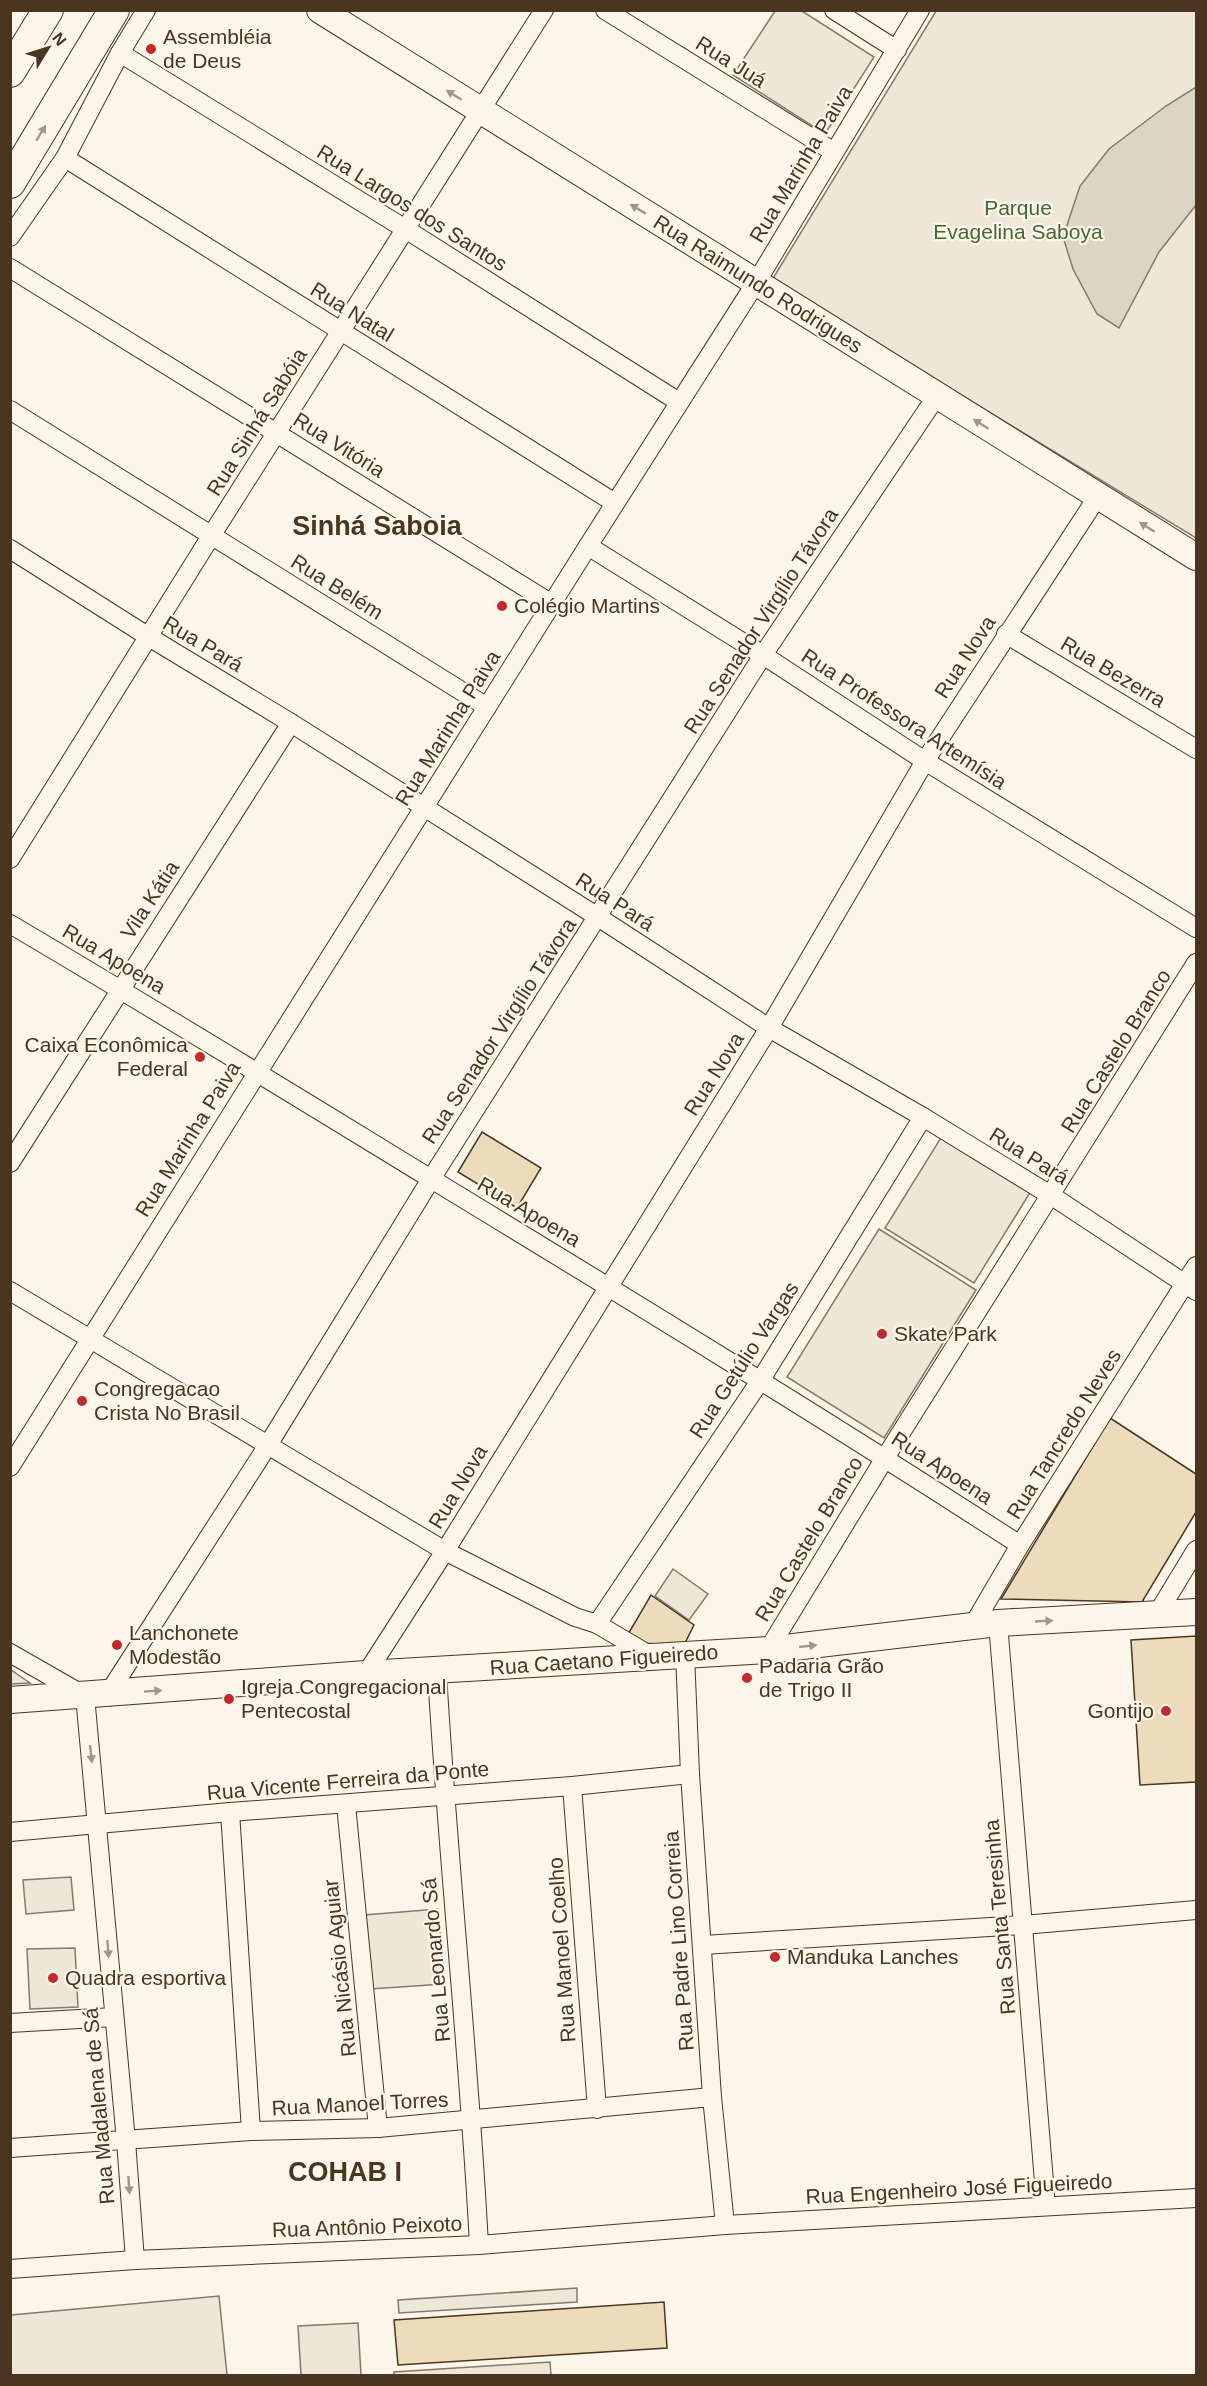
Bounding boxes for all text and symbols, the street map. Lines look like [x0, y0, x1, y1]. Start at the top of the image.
north arrow [18, 18, 78, 78]
place label: Assembléia de Deus [163, 25, 272, 72]
text: N [49, 29, 70, 49]
street label: Rua Juá [692, 31, 771, 92]
marker: Assembléia de Deus [144, 42, 158, 56]
street label: Rua Marinha Paiva [745, 81, 857, 246]
one-way arrow [446, 90, 462, 101]
one-way arrow [35, 125, 46, 141]
street label: Rua Largos dos Santos [313, 140, 511, 275]
park label: Parque Evagelina Saboya [933, 196, 1103, 243]
one-way arrow [630, 203, 646, 214]
street label: Rua Raimundo Rodrigues [650, 210, 867, 357]
street label: Rua Natal [307, 277, 398, 346]
street label: Rua Sinhá Sabóia [202, 344, 311, 500]
street label: Rua Vitória [289, 407, 390, 482]
one-way arrow [973, 419, 989, 430]
street label: Rua Senador Virgílio Távora [679, 503, 842, 738]
district label: Sinhá Saboia [292, 511, 463, 541]
one-way arrow [1139, 521, 1155, 532]
street label: Rua Belém [287, 549, 387, 624]
place label: Colégio Martins [514, 594, 660, 617]
marker: Colégio Martins [495, 599, 509, 613]
street label: Rua Pará [159, 611, 247, 676]
street label: Rua Nova [930, 611, 1000, 702]
street label: Rua Bezerra [1057, 631, 1170, 712]
street label: Rua Professora Artemísia [798, 644, 1011, 794]
street label: Rua Marinha Paiva [391, 646, 505, 810]
street label: Vila Kátia [116, 856, 183, 943]
street label: Rua Pará [572, 868, 659, 936]
street label: Rua Senador Virgílio Távora [417, 913, 580, 1148]
street label: Rua Apoena [59, 919, 170, 998]
street label: Rua Castelo Branco [1056, 965, 1175, 1137]
street label: Rua Nova [679, 1028, 748, 1119]
place label: Caixa Econômica Federal [25, 1033, 188, 1080]
marker: Caixa Econômica Federal [193, 1050, 207, 1064]
street label: Rua Marinha Paiva [131, 1057, 245, 1221]
street label: Rua Pará [986, 1122, 1073, 1189]
street label: Rua Apoena [474, 1172, 585, 1251]
street label: Rua Getúlio Vargas [684, 1277, 803, 1442]
place label: Skate Park [894, 1322, 997, 1345]
marker: Skate Park [875, 1327, 889, 1341]
street label: Rua Tancredo Neves [1002, 1345, 1125, 1523]
place label: Congregacao Crista No Brasil [94, 1377, 240, 1424]
marker: Congregacao Crista No Brasil [75, 1394, 89, 1408]
street label: Rua Apoena [888, 1426, 997, 1509]
street label: Rua Nova [424, 1441, 492, 1533]
street label: Rua Castelo Branco [750, 1452, 867, 1625]
one-way arrow [1034, 1617, 1053, 1626]
place label: Lanchonete Modestão [129, 1621, 239, 1668]
marker: Lanchonete Modestão [110, 1638, 124, 1652]
street label: Rua Caetano Figueiredo [489, 1640, 719, 1679]
one-way arrow [799, 1641, 818, 1650]
place label: Padaria Grão de Trigo II [759, 1654, 884, 1701]
marker: Padaria Grão de Trigo II [740, 1671, 754, 1685]
place label: Igreja Congregacional Pentecostal [241, 1675, 446, 1722]
one-way arrow [143, 1686, 162, 1696]
marker: Igreja Congregacional Pentecostal [222, 1692, 236, 1706]
place label: Gontijo [1087, 1699, 1154, 1722]
marker: Gontijo [1159, 1704, 1173, 1718]
one-way arrow [86, 1745, 96, 1764]
street label: Rua Vicente Ferreira da Ponte [206, 1757, 490, 1804]
street label: Rua Santa Teresinha [979, 1818, 1019, 2016]
street label: Rua Padre Lino Correia [659, 1830, 698, 2052]
street label: Rua Manoel Coelho [544, 1857, 579, 2043]
street label: Rua Leonardo Sá [417, 1877, 454, 2043]
street label: Rua Nicásio Aguiar [319, 1878, 360, 2058]
one-way arrow [103, 1939, 113, 1958]
place label: Manduka Lanches [787, 1945, 959, 1968]
marker: Manduka Lanches [768, 1950, 782, 1964]
place label: Quadra esportiva [65, 1966, 226, 1989]
marker: Quadra esportiva [46, 1971, 60, 1985]
street label: Rua Madalena de Sá [78, 2006, 119, 2205]
street label: Rua Manoel Torres [271, 2087, 449, 2120]
district label: COHAB I [288, 2157, 402, 2187]
street label: Rua Engenheiro José Figueiredo [805, 2169, 1113, 2208]
one-way arrow [125, 2175, 134, 2194]
street label: Rua Antônio Peixoto [271, 2212, 462, 2241]

